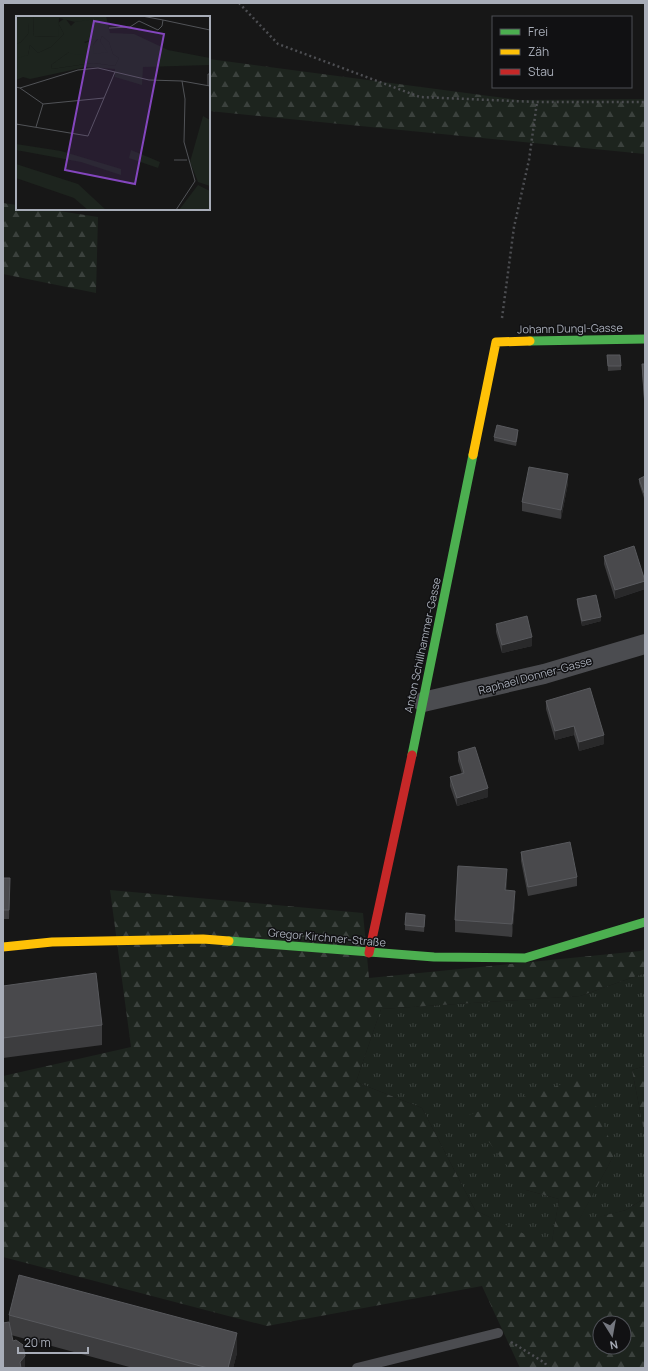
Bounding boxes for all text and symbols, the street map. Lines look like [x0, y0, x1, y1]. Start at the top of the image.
inset map [16, 16, 210, 210]
legend [492, 16, 632, 88]
text: Frei [528, 23, 548, 40]
text: Zäh [528, 43, 549, 60]
text: Stau [528, 63, 554, 80]
street label: Johann Dungl-Gasse [517, 320, 623, 336]
street label: Anton Schillhammer-Gasse [400, 575, 444, 714]
street label: Raphael Donner-Gasse [476, 652, 594, 697]
street label: Gregor Kirchner-Straße [267, 924, 387, 950]
north arrow [592, 1315, 632, 1355]
scale bar [18, 1329, 88, 1355]
text: 20 m [24, 1334, 51, 1351]
text: N [609, 1337, 619, 1353]

